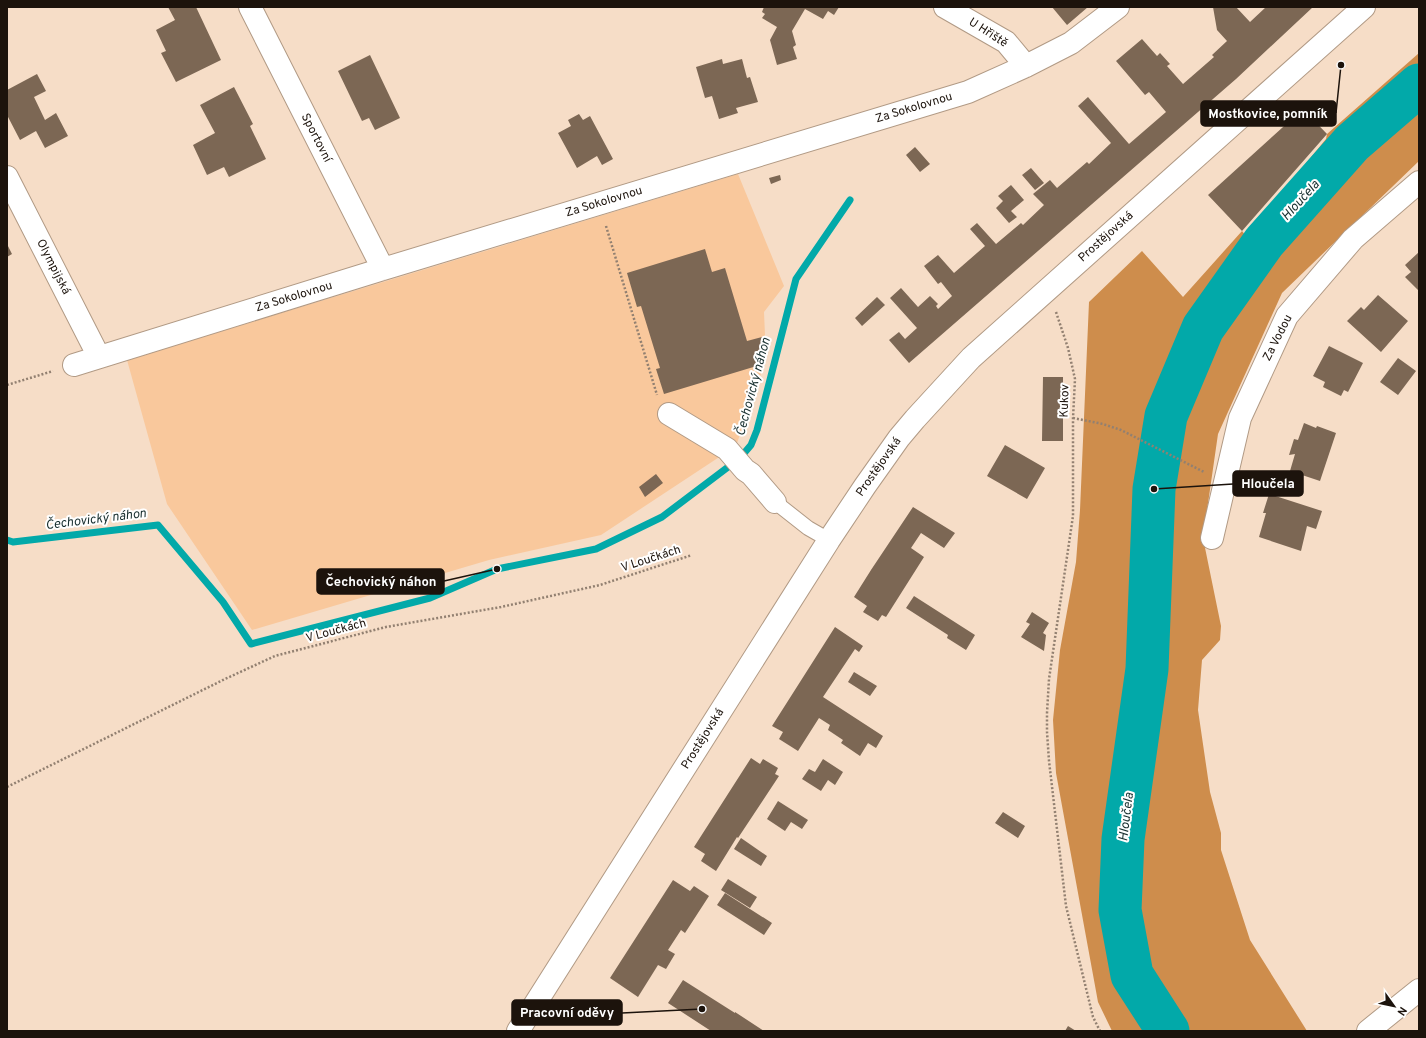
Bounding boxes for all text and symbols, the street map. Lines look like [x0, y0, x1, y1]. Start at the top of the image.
street label: U Hřiště [965, 14, 1011, 52]
street label: Za Sokolovnou [874, 89, 954, 127]
callout: Mostkovice, pomník [1201, 101, 1336, 126]
text: Mostkovice, pomník [1208, 107, 1328, 123]
street label: Sportovní [297, 111, 336, 166]
water label: Hloučela [1279, 177, 1324, 225]
street label: Za Sokolovnou [564, 183, 644, 221]
street label: Prostějovská [1075, 208, 1137, 266]
street label: Olympijská [32, 237, 74, 297]
street label: Za Sokolovnou [254, 278, 334, 316]
street label: Za Vodou [1259, 312, 1297, 364]
water label: Čechovický náhon [731, 335, 775, 438]
street label: Kukov [1056, 384, 1074, 418]
street label: Prostějovská [853, 434, 905, 500]
callout: Hloučela [1233, 471, 1303, 496]
text: Hloučela [1241, 477, 1295, 493]
water label: Čechovický náhon [45, 504, 147, 534]
street label: V Loučkách [619, 542, 683, 576]
callout: Čechovický náhon [317, 569, 444, 594]
text: Čechovický náhon [325, 573, 437, 591]
street label: V Loučkách [304, 615, 368, 647]
street label: Prostějovská [678, 706, 728, 772]
water label: Hloučela [1116, 791, 1138, 842]
north arrow [1374, 986, 1414, 1026]
callout: Pracovní oděvy [512, 1000, 622, 1025]
text: N [1394, 1004, 1410, 1018]
text: Pracovní oděvy [520, 1006, 615, 1022]

